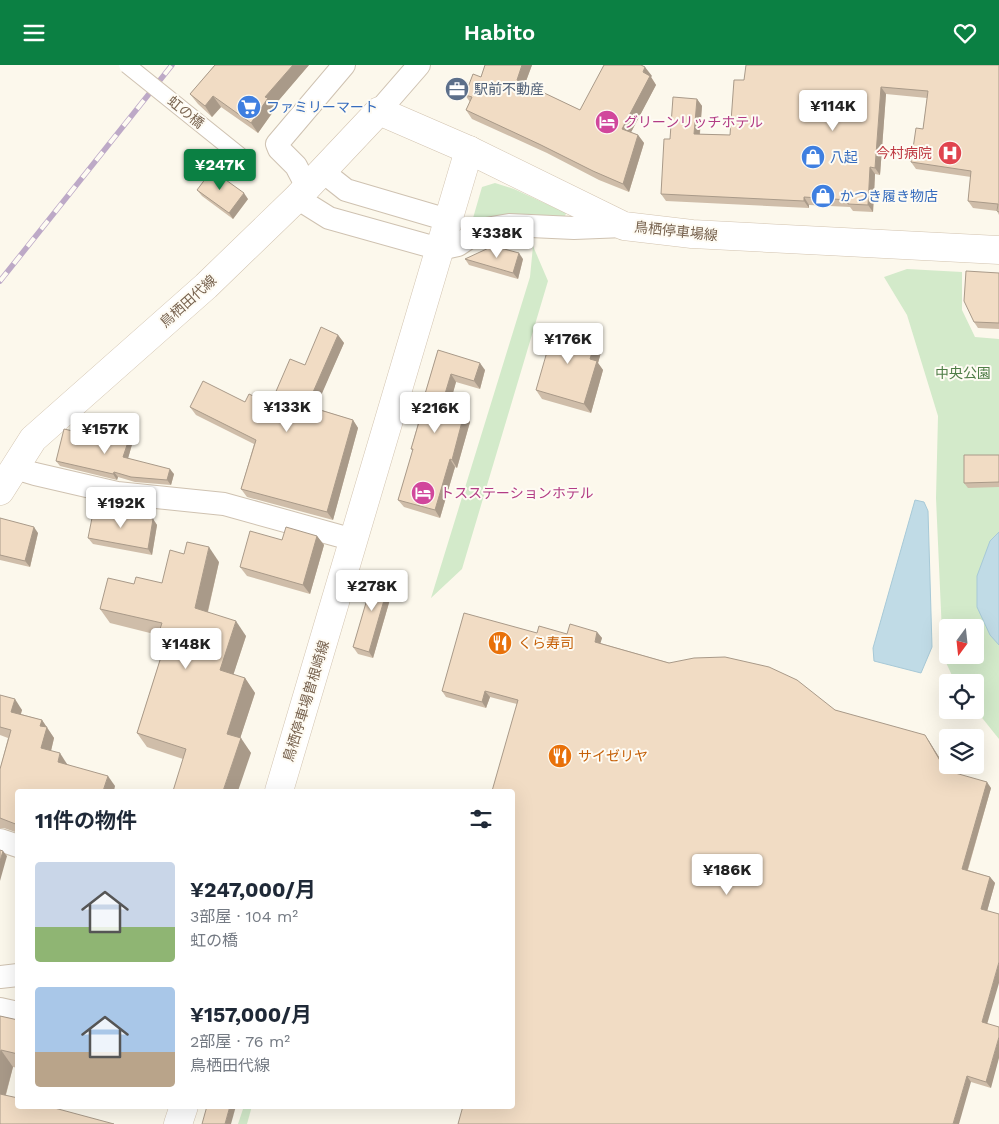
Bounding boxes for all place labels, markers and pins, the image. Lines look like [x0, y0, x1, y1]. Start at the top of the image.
office icon: 駅前不動産 [444, 76, 470, 102]
place label: 駅前不動産 [474, 81, 544, 97]
pin: ¥114K [798, 89, 868, 132]
supermarket icon: ファミリーマート [236, 94, 262, 120]
place label: ファミリーマート [266, 99, 378, 115]
hotel icon: グリーンリッチホテル [594, 109, 620, 135]
place label: グリーンリッチホテル [624, 114, 763, 130]
hospital icon: 今村病院 [937, 140, 963, 166]
shop icon: 八起 [800, 144, 826, 170]
place label: 今村病院 [876, 145, 932, 161]
pin: ¥247K [185, 149, 255, 191]
place label: 八起 [830, 149, 858, 165]
shop icon: かつき履き物店 [810, 183, 836, 209]
place label: かつき履き物店 [840, 188, 938, 204]
pin: ¥338K [462, 217, 532, 259]
pin: ¥176K [533, 323, 603, 365]
pin: ¥133K [252, 391, 322, 433]
pin: ¥216K [400, 391, 470, 434]
pin: ¥157K [70, 413, 140, 455]
hotel icon: トスステーションホテル [410, 480, 436, 506]
place label: トスステーションホテル [440, 485, 594, 501]
pin: ¥192K [86, 487, 156, 529]
pin: ¥278K [337, 569, 407, 612]
pin: ¥148K [151, 627, 221, 670]
restaurant icon: くら寿司 [487, 630, 513, 656]
place label: くら寿司 [518, 635, 574, 651]
restaurant icon: サイゼリヤ [547, 743, 573, 769]
place label: サイゼリヤ [578, 748, 648, 764]
pin: ¥186K [692, 853, 762, 896]

